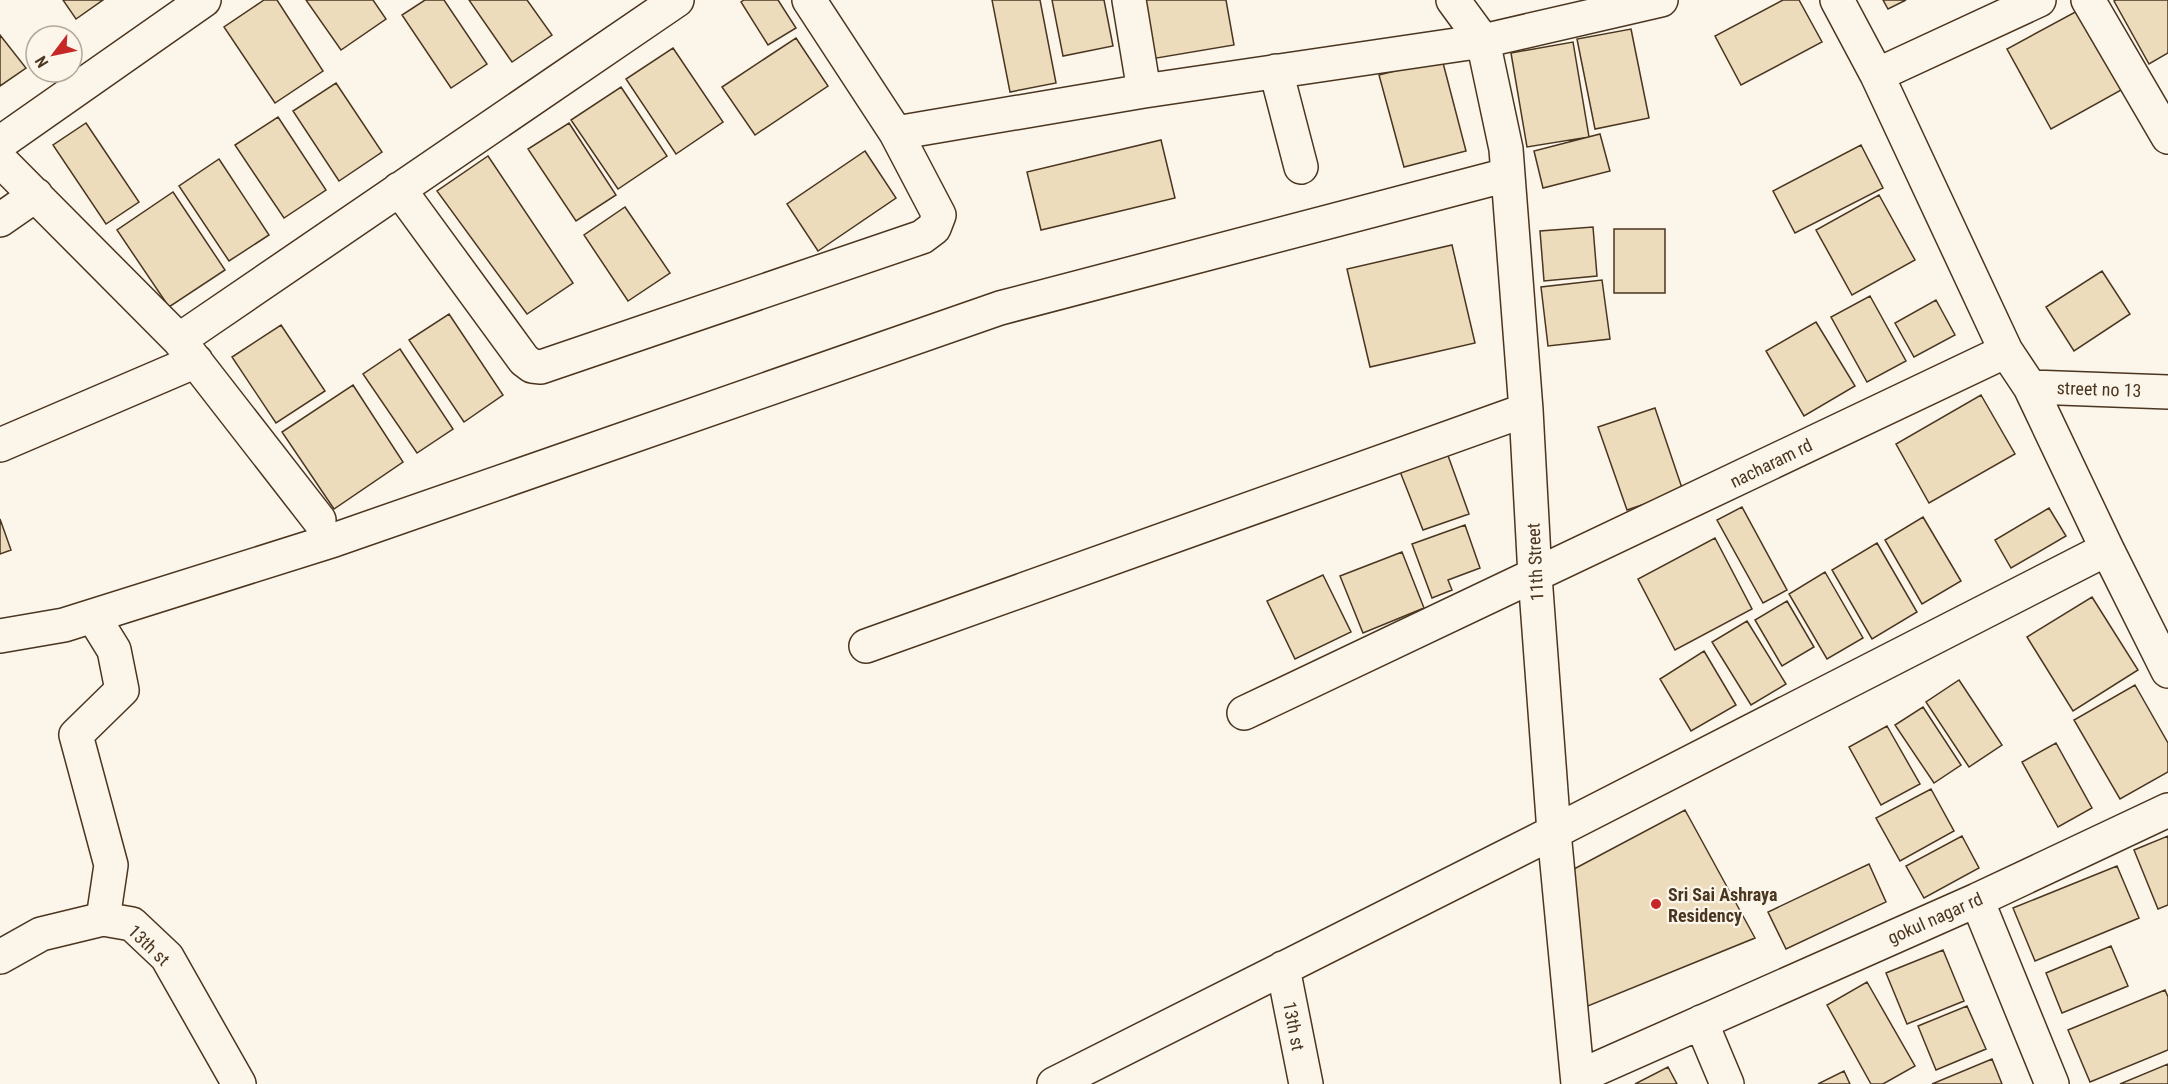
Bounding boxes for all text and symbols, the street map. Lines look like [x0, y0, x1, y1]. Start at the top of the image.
north arrow [24, 24, 84, 84]
text: N [31, 52, 52, 71]
street label: street no 13 [2056, 377, 2142, 401]
street label: nacharam rd [1727, 434, 1815, 492]
street label: 11th Street [1522, 522, 1548, 602]
place label: Sri Sai Ashraya Residency [1668, 884, 1777, 926]
street label: gokul nagar rd [1884, 888, 1986, 948]
marker: Sri Sai Ashraya Residency [1649, 897, 1663, 911]
street label: 13th st [124, 920, 174, 970]
street label: 13th st [1279, 1000, 1309, 1052]

